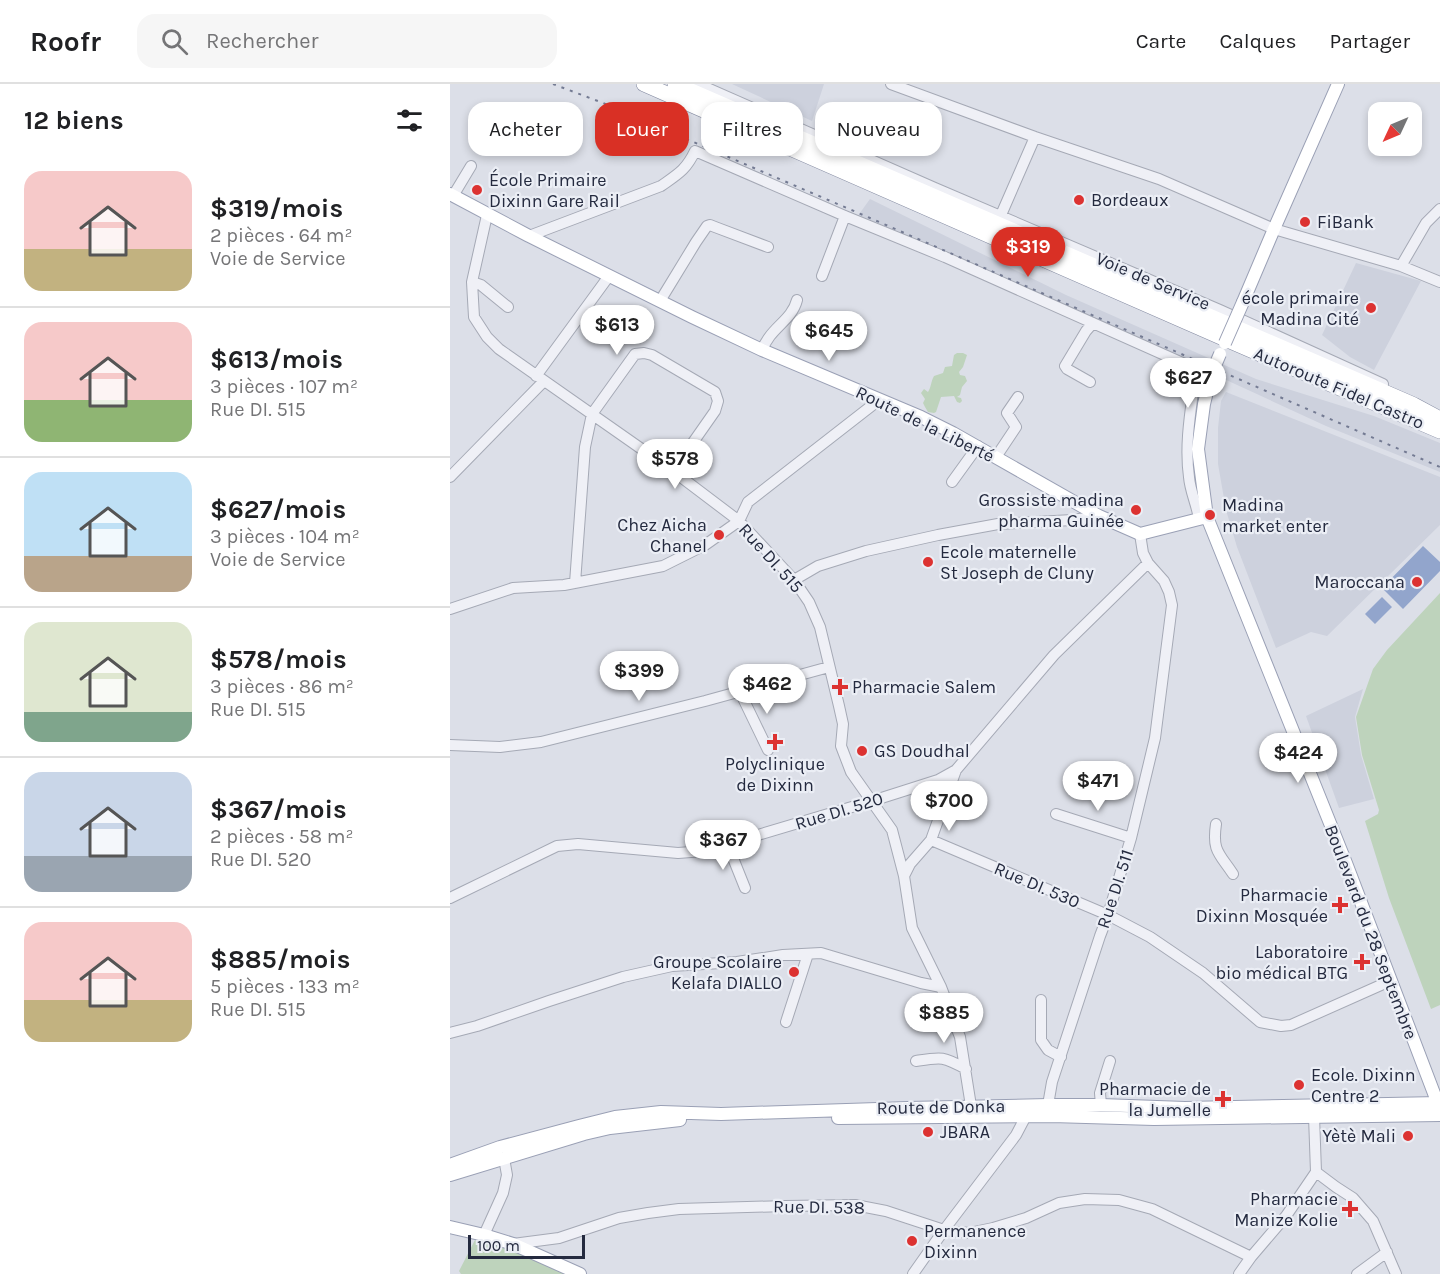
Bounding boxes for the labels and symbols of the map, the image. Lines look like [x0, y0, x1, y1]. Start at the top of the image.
north arrow [1368, 102, 1422, 156]
place label: École Primaire Dixinn Gare Rail [489, 168, 620, 212]
marker: École Primaire Dixinn Gare Rail [470, 183, 484, 197]
place label: Bordeaux [1091, 189, 1168, 211]
marker: Bordeaux [1072, 193, 1086, 207]
place label: FiBank [1317, 211, 1374, 233]
marker: FiBank [1298, 215, 1312, 229]
pin: $319 [992, 227, 1064, 278]
street label: Voie de Service [1093, 247, 1213, 315]
place label: école primaire Madina Cité [1242, 287, 1359, 330]
marker: école primaire Madina Cité [1364, 301, 1378, 315]
pin: $613 [581, 305, 653, 356]
pin: $645 [793, 311, 865, 362]
street label: Autoroute Fidel Castro [1251, 342, 1427, 434]
pin: $627 [1152, 358, 1224, 409]
street label: Route de la Liberté [852, 381, 998, 467]
pin: $578 [639, 439, 711, 490]
place label: Grossiste madina pharma Guinée [978, 489, 1124, 532]
place label: Madina market enter [1222, 494, 1329, 537]
marker: Grossiste madina pharma Guinée [1129, 503, 1143, 517]
marker: Madina market enter [1203, 508, 1217, 522]
place label: Chez Aicha Chanel [617, 514, 707, 557]
street label: Rue DI. 515 [734, 519, 808, 597]
marker: Chez Aicha Chanel [712, 528, 726, 542]
place label: Ecole maternelle St Joseph de Cluny [940, 541, 1094, 584]
marker: Ecole maternelle St Joseph de Cluny [921, 555, 935, 569]
place label: Maroccana [1314, 571, 1405, 593]
marker: Maroccana [1410, 575, 1424, 589]
pin: $399 [603, 651, 675, 702]
pin: $462 [731, 664, 803, 715]
place label: Pharmacie Salem [852, 676, 996, 698]
marker: Pharmacie Salem [833, 680, 847, 694]
marker: Polyclinique de Dixinn [766, 733, 784, 751]
pin: $424 [1262, 733, 1334, 784]
place label: GS Doudhal [874, 740, 970, 762]
marker: GS Doudhal [855, 744, 869, 758]
place label: Polyclinique de Dixinn [725, 753, 825, 796]
pin: $471 [1062, 761, 1134, 812]
pin: $700 [913, 781, 985, 832]
street label: Rue DI. 520 [792, 787, 886, 835]
pin: $367 [687, 820, 759, 871]
street label: Boulevard du 28 Septembre [1320, 822, 1422, 1042]
street label: Rue DI. 511 [1092, 847, 1138, 931]
street label: Rue DI. 530 [991, 857, 1083, 913]
place label: Pharmacie Dixinn Mosquée [1196, 884, 1328, 927]
marker: Pharmacie Dixinn Mosquée [1333, 898, 1347, 912]
place label: Laboratoire bio médical BTG [1215, 941, 1348, 984]
place label: Groupe Scolaire Kelafa DIALLO [653, 951, 782, 994]
marker: Laboratoire bio médical BTG [1353, 953, 1371, 971]
marker: Groupe Scolaire Kelafa DIALLO [787, 965, 801, 979]
pin: $885 [908, 993, 980, 1044]
place label: Ecole. Dixinn Centre 2 [1311, 1064, 1416, 1107]
place label: Pharmacie de la Jumelle [1099, 1078, 1211, 1121]
marker: Ecole. Dixinn Centre 2 [1292, 1078, 1306, 1092]
marker: Pharmacie de la Jumelle [1216, 1092, 1230, 1106]
street label: Route de Donka [876, 1095, 1006, 1119]
place label: JBARA [940, 1121, 990, 1143]
marker: JBARA [921, 1125, 935, 1139]
place label: Yètè Mali [1322, 1125, 1396, 1147]
marker: Yètè Mali [1401, 1129, 1415, 1143]
place label: Pharmacie Manize Kolie [1234, 1188, 1338, 1231]
street label: Rue DI. 538 [773, 1195, 865, 1219]
marker: Pharmacie Manize Kolie [1343, 1202, 1357, 1216]
place label: Permanence Dixinn [924, 1220, 1026, 1263]
scale bar [468, 1232, 585, 1260]
marker: Permanence Dixinn [905, 1234, 919, 1248]

